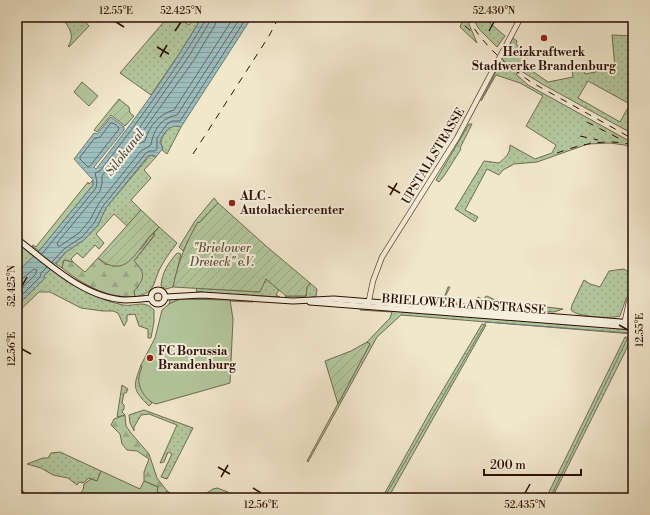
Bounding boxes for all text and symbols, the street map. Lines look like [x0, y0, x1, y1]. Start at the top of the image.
text: 12.55°E [99, 5, 133, 17]
text: 52.425°N [160, 5, 202, 17]
text: 52.430°N [473, 5, 516, 17]
marker: Heizkraftwerk Stadtwerke Brandenburg [539, 33, 549, 43]
place label: Heizkraftwerk Stadtwerke Brandenburg [472, 45, 617, 74]
street label: UPSTALLSTRASSE [399, 105, 468, 207]
water label: Silokanal [101, 125, 149, 179]
place label: ALC - Autolackiercenter [239, 189, 344, 218]
marker: ALC - Autolackiercenter [227, 198, 237, 208]
park label: "Brielower Dreieck" e.V. [189, 241, 254, 270]
text: 52.425°N [6, 265, 18, 307]
street label: BRIELOWER LANDSTRASSE [380, 291, 547, 318]
text: 12.55°E [634, 313, 646, 347]
text: 12.56°E [6, 332, 18, 366]
place label: FC Borussia Brandenburg [158, 344, 237, 373]
marker: FC Borussia Brandenburg [145, 353, 155, 363]
scale bar [484, 451, 581, 477]
text: 200 m [490, 458, 526, 473]
text: 12.56°E [244, 499, 278, 511]
text: 52.435°N [504, 499, 546, 511]

